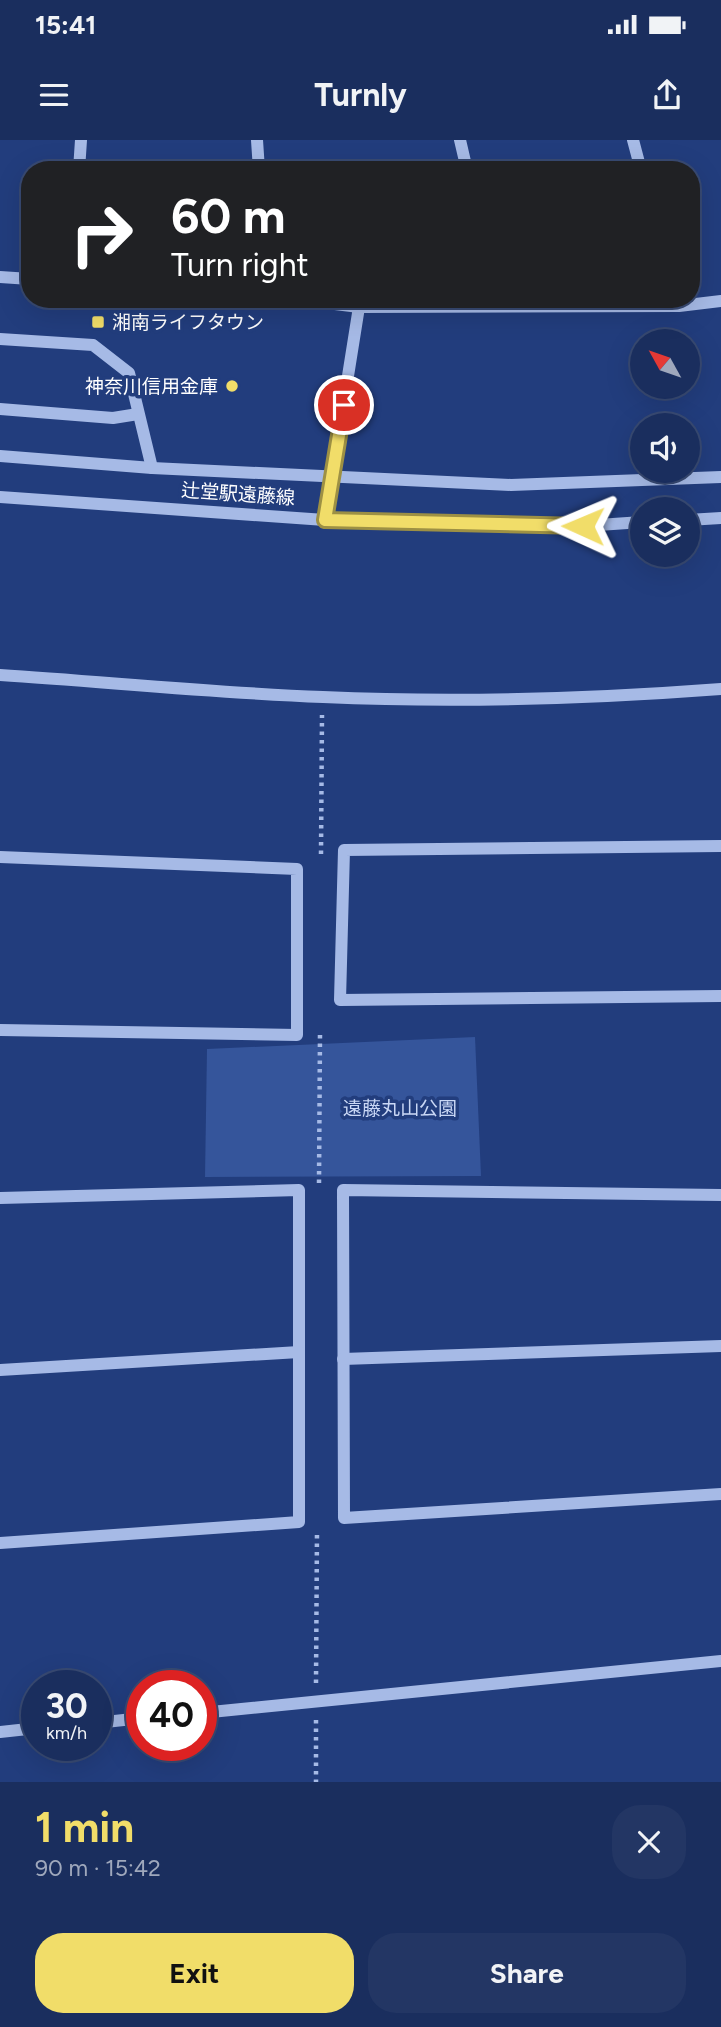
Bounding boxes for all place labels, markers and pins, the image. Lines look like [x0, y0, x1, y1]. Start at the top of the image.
place label: 湘南ライフタウン [112, 311, 264, 334]
marker: 湘南ライフタウン [90, 314, 106, 330]
place label: 神奈川信用金庫 [85, 375, 218, 398]
pin [314, 375, 374, 435]
marker: 神奈川信用金庫 [224, 378, 240, 394]

